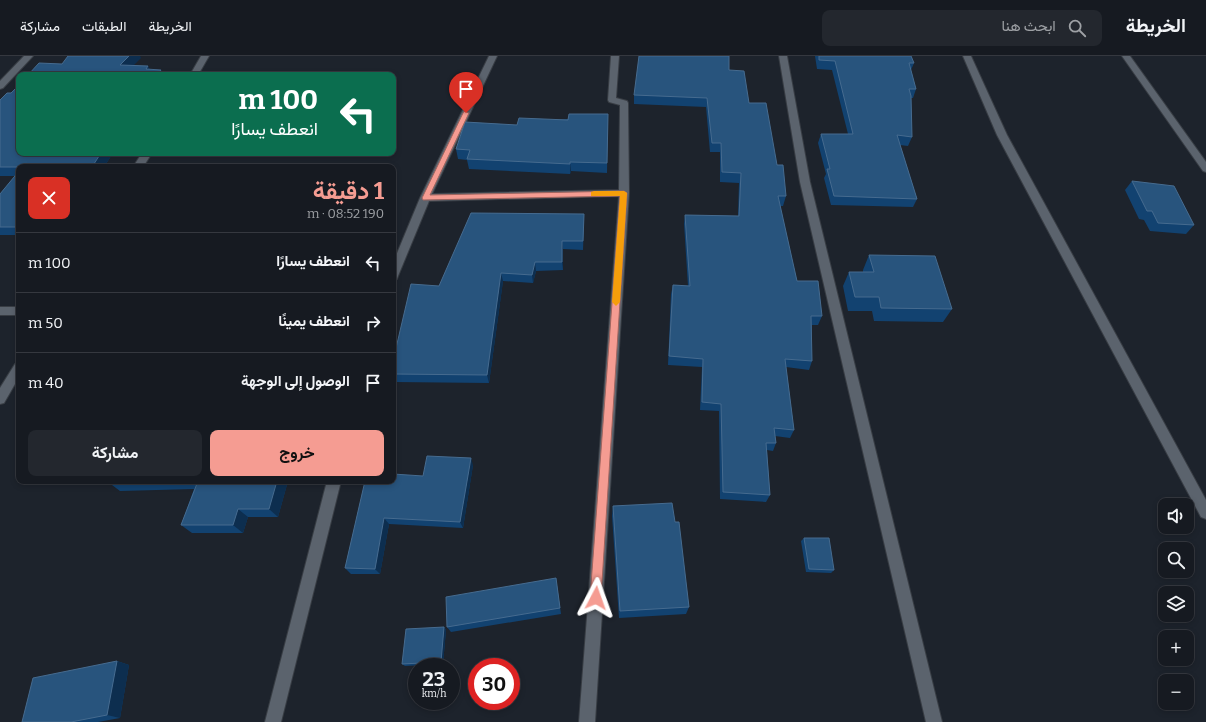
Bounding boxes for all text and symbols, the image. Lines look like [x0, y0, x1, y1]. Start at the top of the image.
search box [822, 10, 1102, 46]
text: الخريطة [1126, 14, 1186, 37]
text: ابحث هنا [1001, 17, 1056, 35]
icon: search [1066, 17, 1088, 39]
text: مشاركة [20, 18, 60, 35]
text: الطبقات [82, 18, 126, 35]
text: الخريطة [148, 18, 192, 35]
pin [449, 72, 483, 113]
icon: arrive [455, 78, 477, 100]
text: 100 m [239, 83, 318, 116]
icon: left [332, 88, 384, 140]
text: انعطف يسارًا [231, 118, 318, 140]
button: close [28, 177, 70, 219]
text: 1 دقيقة [313, 177, 384, 205]
text: 190 m · 08:52 [307, 206, 384, 221]
text: انعطف يسارًا [276, 252, 350, 270]
icon: left [362, 252, 384, 274]
text: 100 m [28, 254, 71, 272]
text: انعطف يمينًا [278, 312, 350, 330]
icon: right [362, 312, 384, 334]
text: 50 m [28, 314, 63, 332]
text: الوصول إلى الوجهة [241, 372, 350, 390]
icon: arrive [362, 372, 384, 394]
text: 40 m [28, 374, 64, 392]
button: مشاركة [28, 430, 202, 476]
button: خروج [210, 430, 384, 476]
map controls [1158, 498, 1194, 710]
button: sound [1158, 498, 1194, 534]
button: search [1158, 542, 1194, 578]
position arrow [575, 577, 617, 619]
button: layers [1158, 586, 1194, 622]
button: + [1158, 630, 1194, 666]
speed limit sign: 30 [468, 658, 520, 710]
text: 23 [423, 667, 445, 691]
button: − [1158, 674, 1194, 710]
text: km/h [422, 688, 446, 700]

